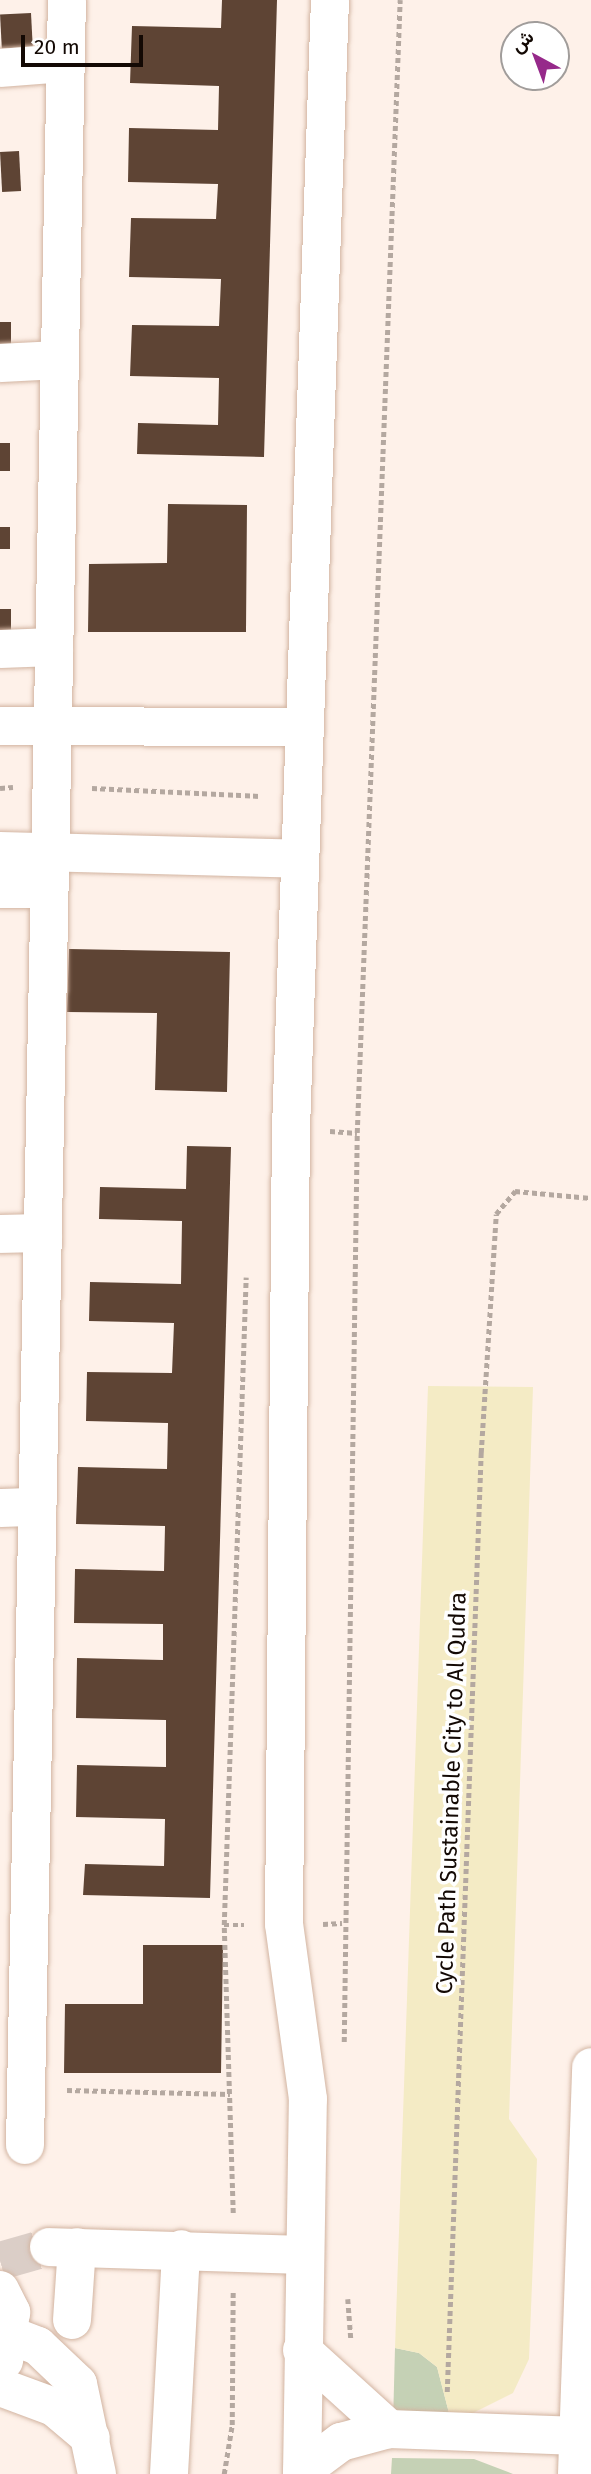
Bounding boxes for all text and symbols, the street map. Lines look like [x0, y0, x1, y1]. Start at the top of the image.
scale bar [24, 21, 147, 65]
north arrow [500, 21, 570, 91]
text: ش [506, 25, 538, 57]
text: 20 m [34, 34, 80, 60]
street label: Cycle Path Sustainable City to Al Qudra [430, 1591, 472, 1995]

